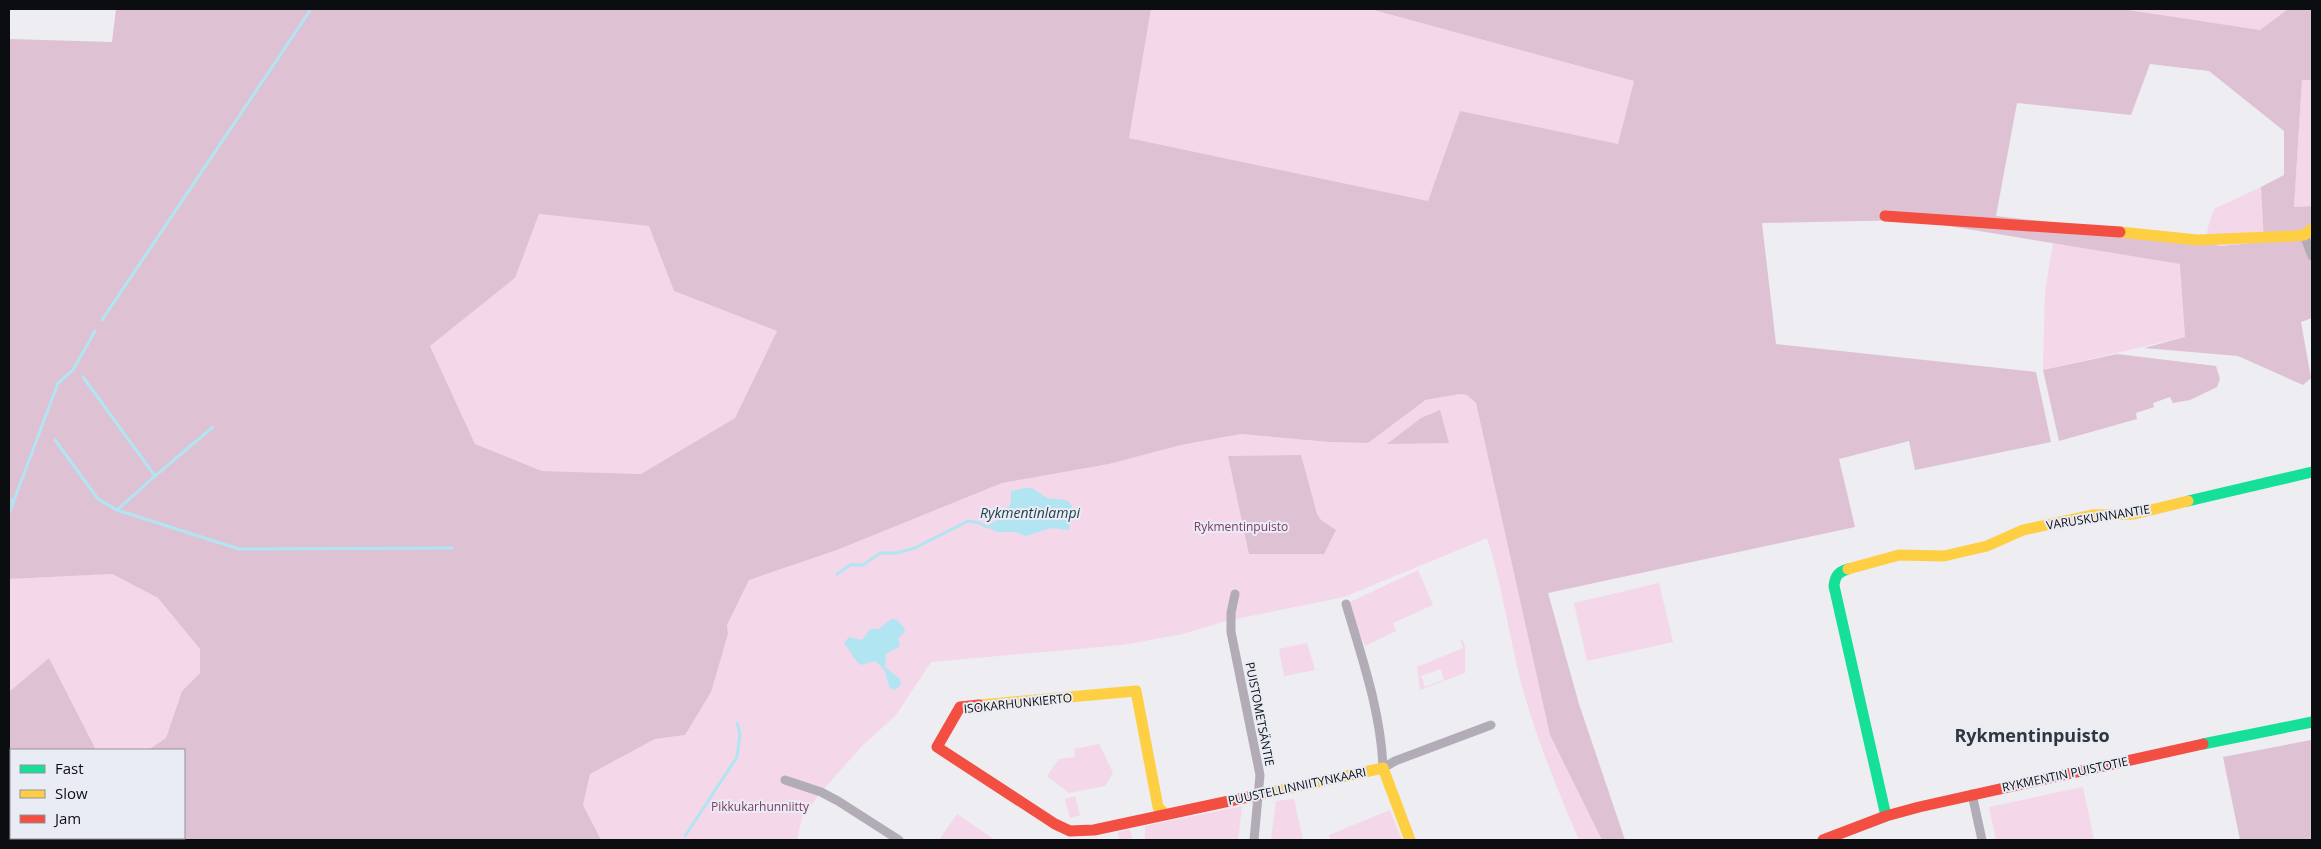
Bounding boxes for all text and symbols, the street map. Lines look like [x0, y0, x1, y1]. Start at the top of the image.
street label: VARUSKUNNANTIE [2045, 500, 2151, 534]
water label: Rykmentinlampi [980, 503, 1080, 522]
park label: Rykmentinpuisto [1194, 518, 1288, 535]
street label: PUISTOMETSÄNTIE [1242, 660, 1278, 768]
street label: ISOKARHUNKIERTO [963, 689, 1073, 717]
district label: Rykmentinpuisto [1954, 723, 2110, 747]
legend [10, 749, 185, 839]
street label: RYKMENTIN PUISTOTIE [2000, 752, 2130, 796]
text: Fast [55, 758, 84, 778]
street label: PUUSTELLINNIITYNKAARI [1226, 763, 1368, 809]
text: Slow [55, 783, 88, 803]
park label: Pikkukarhunniitty [711, 798, 810, 815]
text: Jam [53, 808, 81, 828]

